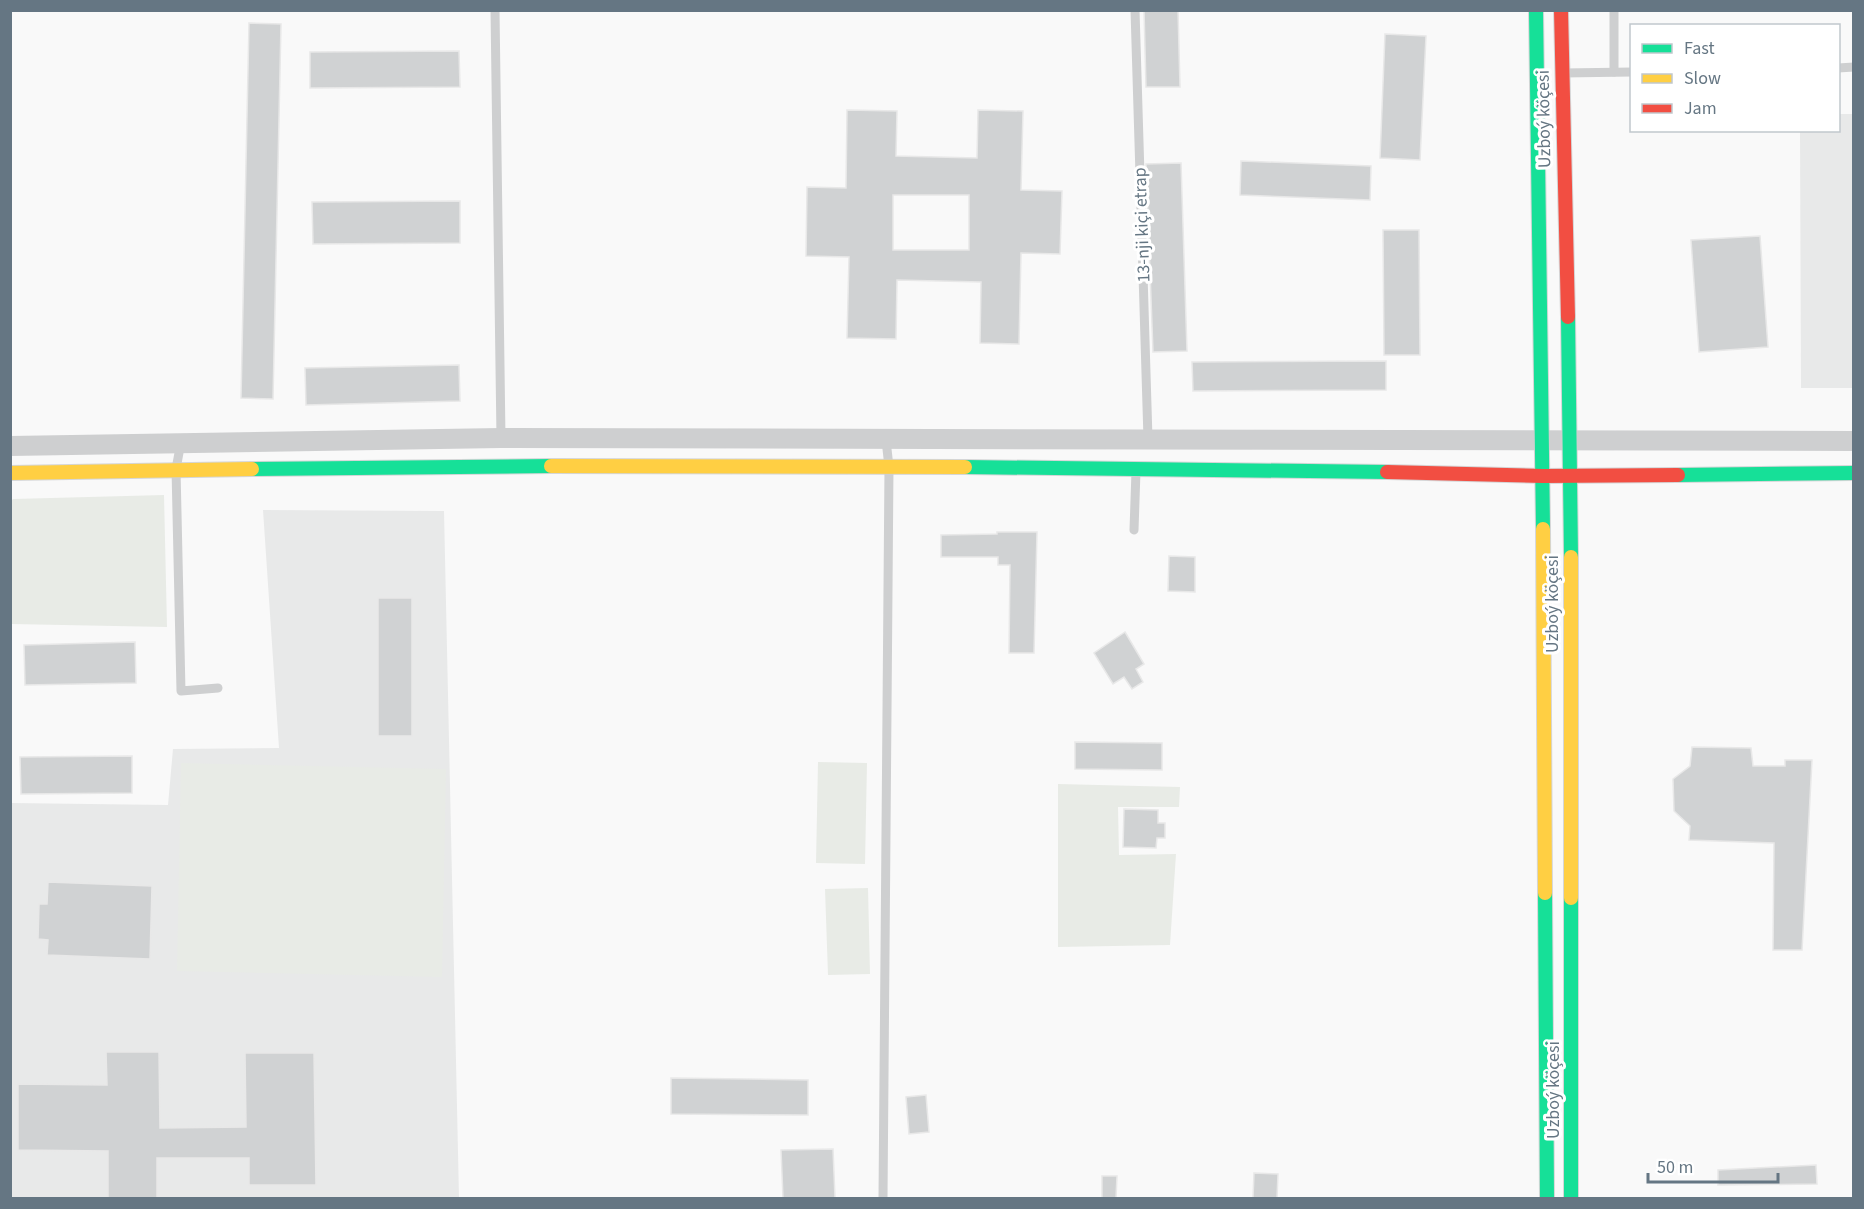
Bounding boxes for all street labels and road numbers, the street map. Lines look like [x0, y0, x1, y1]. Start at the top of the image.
street label: Uzboý köçesi [1531, 70, 1557, 168]
street label: 13-nji kiçi etrap [1127, 167, 1157, 283]
street label: Uzboý köçesi [1540, 555, 1565, 653]
street label: Uzboý köçesi [1541, 1041, 1566, 1139]

